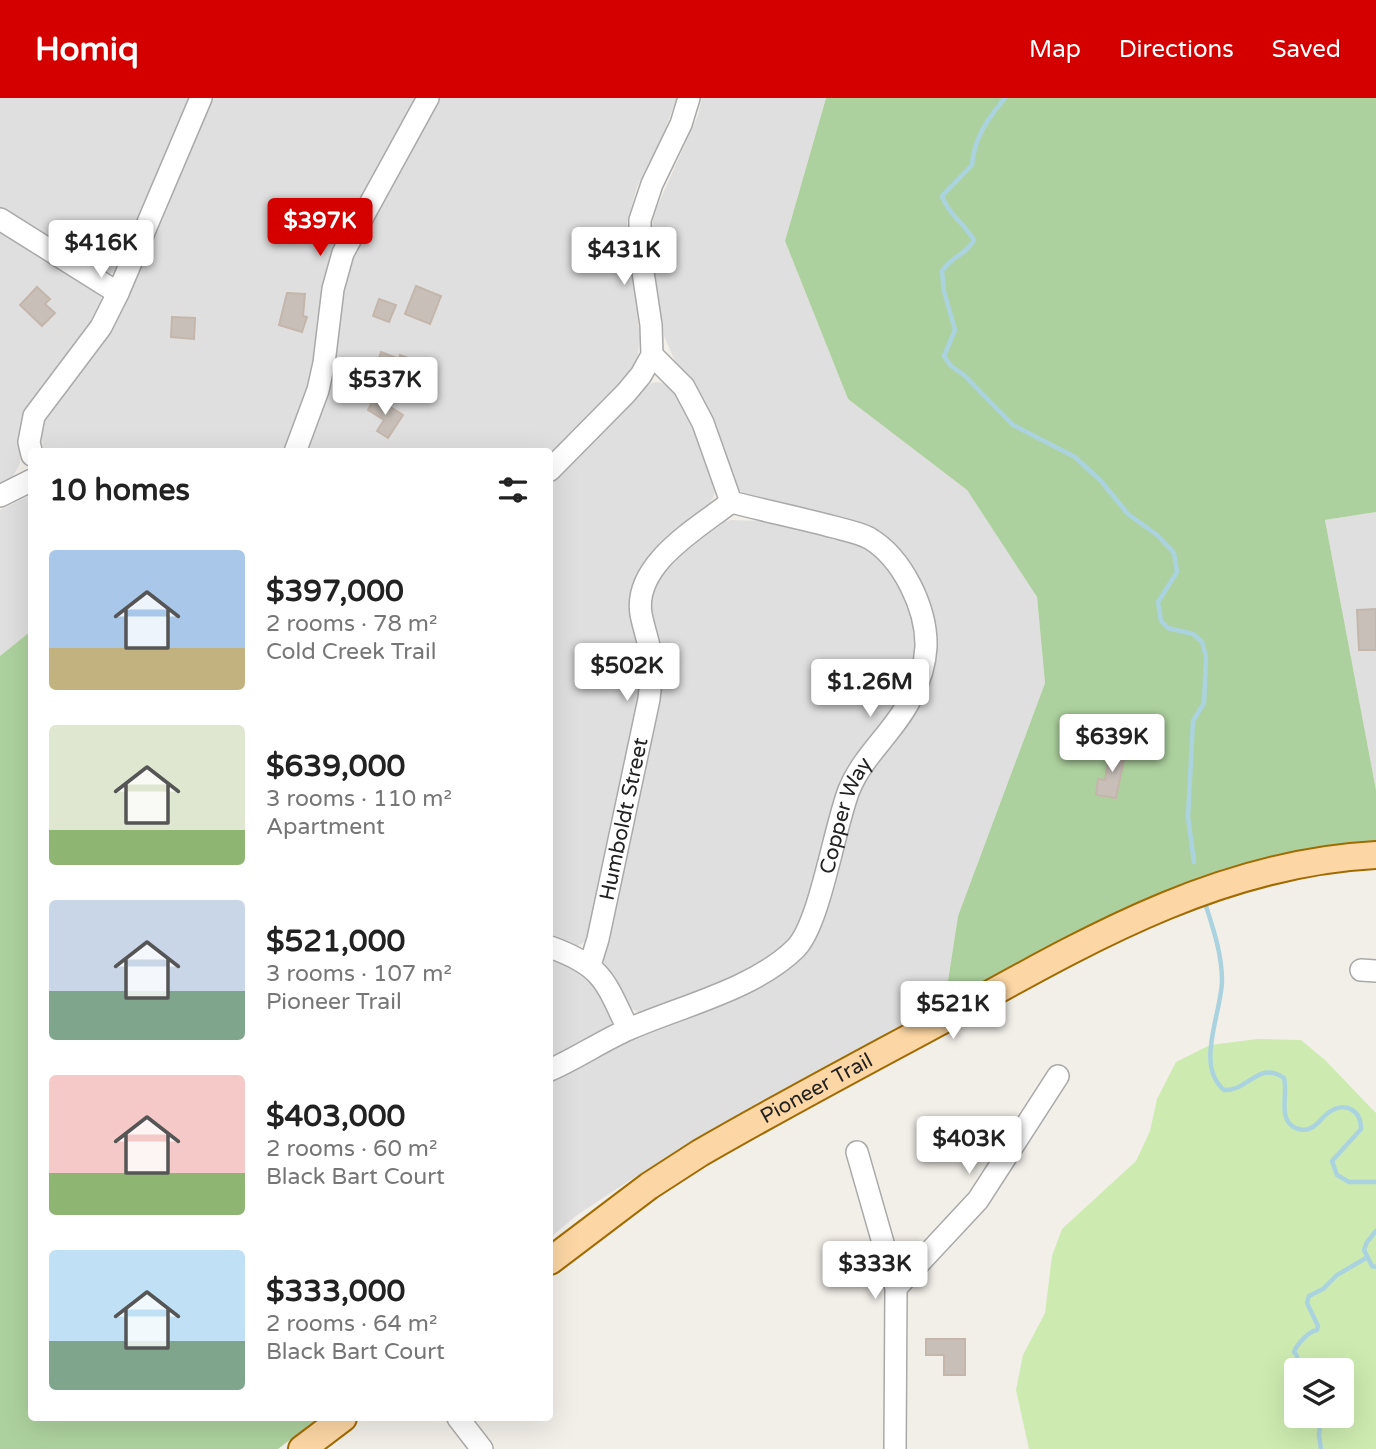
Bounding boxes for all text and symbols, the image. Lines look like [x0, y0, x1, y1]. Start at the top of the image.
text: Homiq [35, 30, 139, 69]
text: Map [1029, 35, 1081, 64]
text: Directions [1119, 35, 1234, 64]
text: Saved [1272, 35, 1341, 64]
pin: $397K [271, 198, 369, 258]
text: $397K [284, 207, 356, 235]
pin: $416K [52, 220, 150, 280]
pin: $431K [575, 228, 673, 287]
text: $416K [65, 229, 137, 257]
text: $431K [588, 236, 660, 264]
pin: $537K [336, 358, 434, 417]
text: $537K [349, 366, 421, 394]
icon: filters [494, 471, 532, 509]
text: 10 homes [49, 472, 190, 509]
text: $397,000 [266, 573, 404, 610]
icon: home [105, 578, 189, 662]
text: 2 rooms · 78 m² [266, 610, 437, 638]
text: Cold Creek Trail [266, 638, 436, 666]
pin: $502K [578, 644, 676, 703]
text: $502K [591, 652, 663, 680]
pin: $1.26M [813, 660, 927, 719]
text: $1.26M [827, 668, 913, 696]
pin: $639K [1063, 714, 1161, 774]
text: $639K [1076, 723, 1148, 751]
street label: Humboldt Street [595, 735, 653, 903]
text: $639,000 [266, 748, 405, 785]
street label: Copper Way [814, 752, 877, 877]
icon: home [105, 753, 189, 837]
text: 3 rooms · 110 m² [266, 785, 452, 813]
text: Apartment [266, 813, 385, 841]
text: $521,000 [266, 923, 405, 960]
icon: home [105, 928, 189, 1012]
text: 3 rooms · 107 m² [266, 960, 452, 988]
pin: $521K [904, 982, 1002, 1041]
text: Pioneer Trail [266, 988, 402, 1016]
text: $521K [917, 990, 989, 1018]
street label: Pioneer Trail [756, 1048, 877, 1129]
text: $403,000 [266, 1098, 405, 1135]
icon: home [105, 1103, 189, 1187]
pin: $403K [920, 1116, 1018, 1176]
text: $403K [933, 1125, 1005, 1153]
text: 2 rooms · 60 m² [266, 1135, 437, 1163]
text: Black Bart Court [266, 1163, 445, 1191]
pin: $333K [826, 1242, 924, 1301]
text: $333K [839, 1250, 911, 1278]
text: $333,000 [266, 1273, 405, 1310]
icon: home [105, 1278, 189, 1362]
text: 2 rooms · 64 m² [266, 1310, 437, 1338]
text: Black Bart Court [266, 1338, 445, 1366]
map controls [1284, 1358, 1354, 1428]
button: layers [1284, 1358, 1354, 1428]

